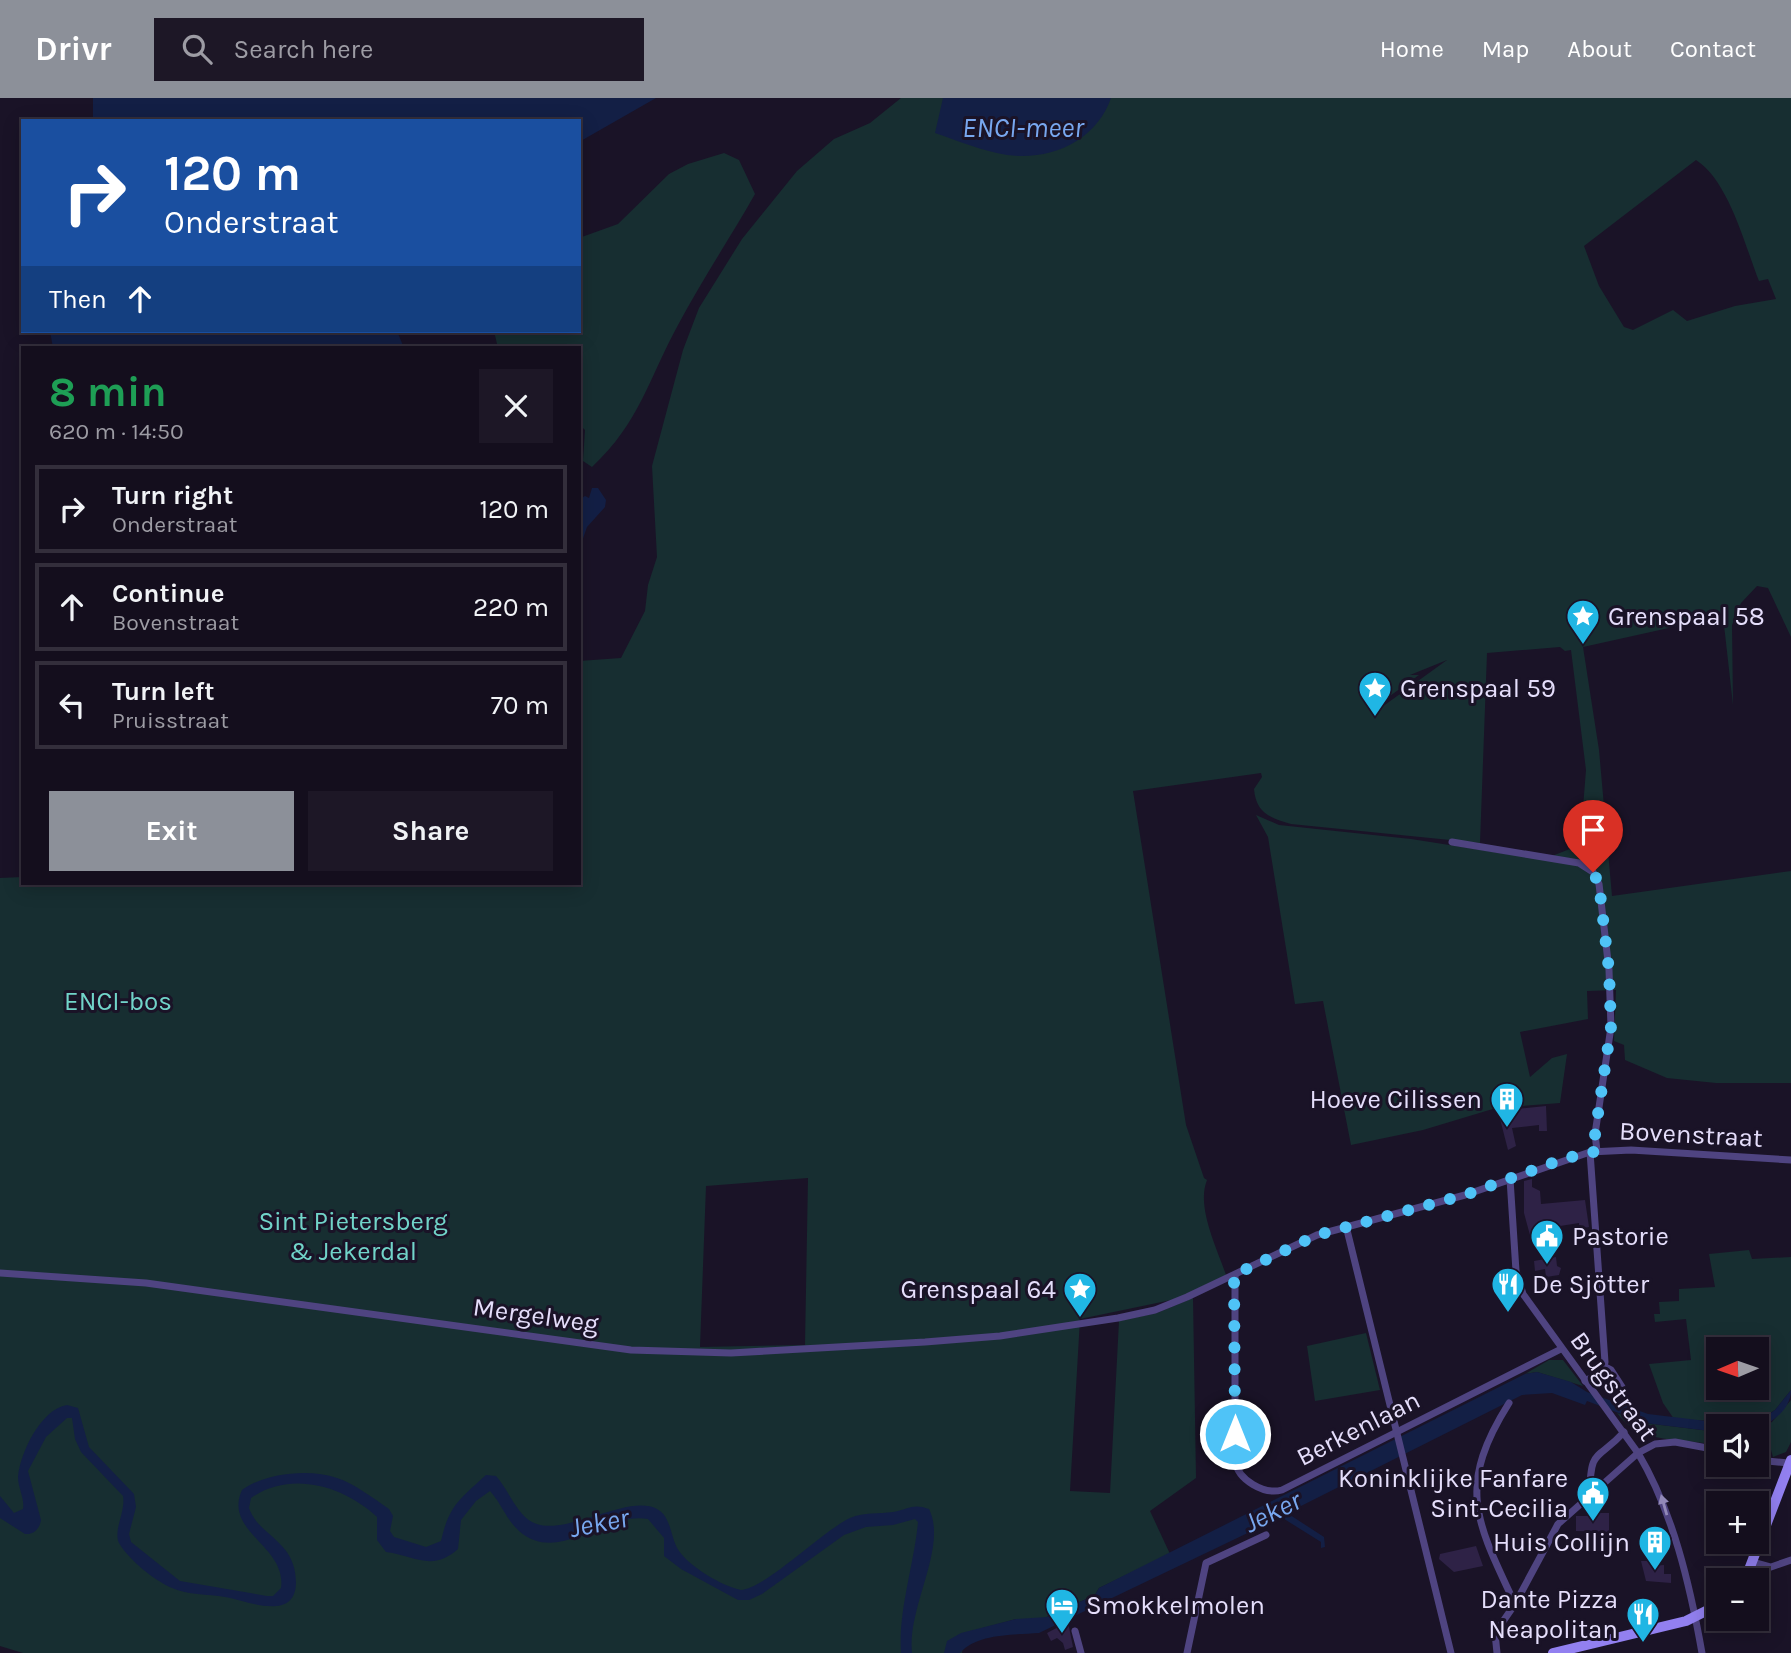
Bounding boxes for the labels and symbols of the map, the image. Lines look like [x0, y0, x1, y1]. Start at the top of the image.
water label: ENCI-meer [962, 111, 1085, 144]
place icon: Grenspaal 58 [1564, 597, 1602, 646]
place label: Grenspaal 58 [1608, 601, 1765, 632]
place icon: Grenspaal 59 [1356, 669, 1394, 718]
place label: Grenspaal 59 [1400, 673, 1556, 704]
pin [1563, 800, 1623, 872]
park label: ENCI-bos [64, 986, 172, 1017]
building icon: Hoeve Cilissen [1488, 1080, 1526, 1129]
place label: Hoeve Cilissen [1309, 1084, 1482, 1115]
street label: Bovenstraat [1618, 1115, 1764, 1154]
park label: Sint Pietersberg & Jekerdal [258, 1206, 448, 1267]
public building icon: Pastorie [1528, 1217, 1566, 1266]
place label: Pastorie [1572, 1221, 1669, 1252]
restaurant icon: De Sjötter [1489, 1265, 1527, 1314]
place label: De Sjötter [1532, 1269, 1650, 1300]
place icon: Grenspaal 64 [1061, 1270, 1099, 1319]
place label: Grenspaal 64 [900, 1274, 1056, 1305]
street label: Mergelweg [471, 1291, 601, 1340]
street label: Brugstraat [1564, 1326, 1664, 1447]
north arrow [1706, 1337, 1769, 1400]
street label: Berkenlaan [1291, 1384, 1425, 1473]
position arrow [1198, 1397, 1272, 1471]
place label: Koninklijke Fanfare Sint-Cecilia [1338, 1463, 1568, 1524]
public building icon: Koninklijke Fanfare Sint-Cecilia [1574, 1474, 1612, 1523]
water label: Jeker [1238, 1483, 1308, 1539]
one-way arrow [1658, 1494, 1668, 1515]
water label: Jeker [567, 1500, 633, 1544]
building icon: Huis Collijn [1636, 1523, 1674, 1572]
place label: Huis Collijn [1493, 1527, 1630, 1558]
place label: Dante Pizza Neapolitan [1480, 1584, 1618, 1645]
hotel icon: Smokkelmolen [1043, 1586, 1081, 1635]
place label: Smokkelmolen [1086, 1590, 1265, 1621]
restaurant icon: Dante Pizza Neapolitan [1624, 1595, 1662, 1644]

